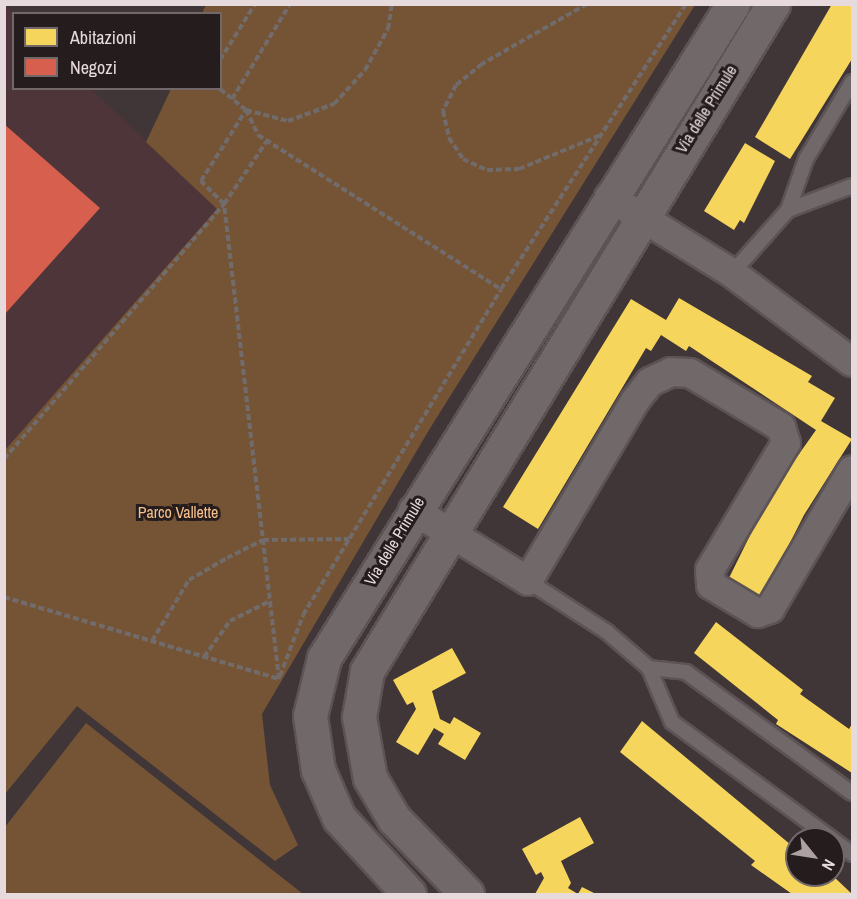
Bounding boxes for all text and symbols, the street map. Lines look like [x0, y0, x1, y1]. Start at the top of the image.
legend [12, 12, 222, 90]
text: Abitazioni [70, 25, 136, 50]
text: Negozi [70, 55, 117, 80]
street label: Via delle Primule [671, 62, 741, 156]
street label: Via delle Primule [360, 493, 428, 589]
park label: Parco Vallette [138, 502, 218, 522]
north arrow [785, 827, 845, 887]
text: N [817, 855, 841, 875]

